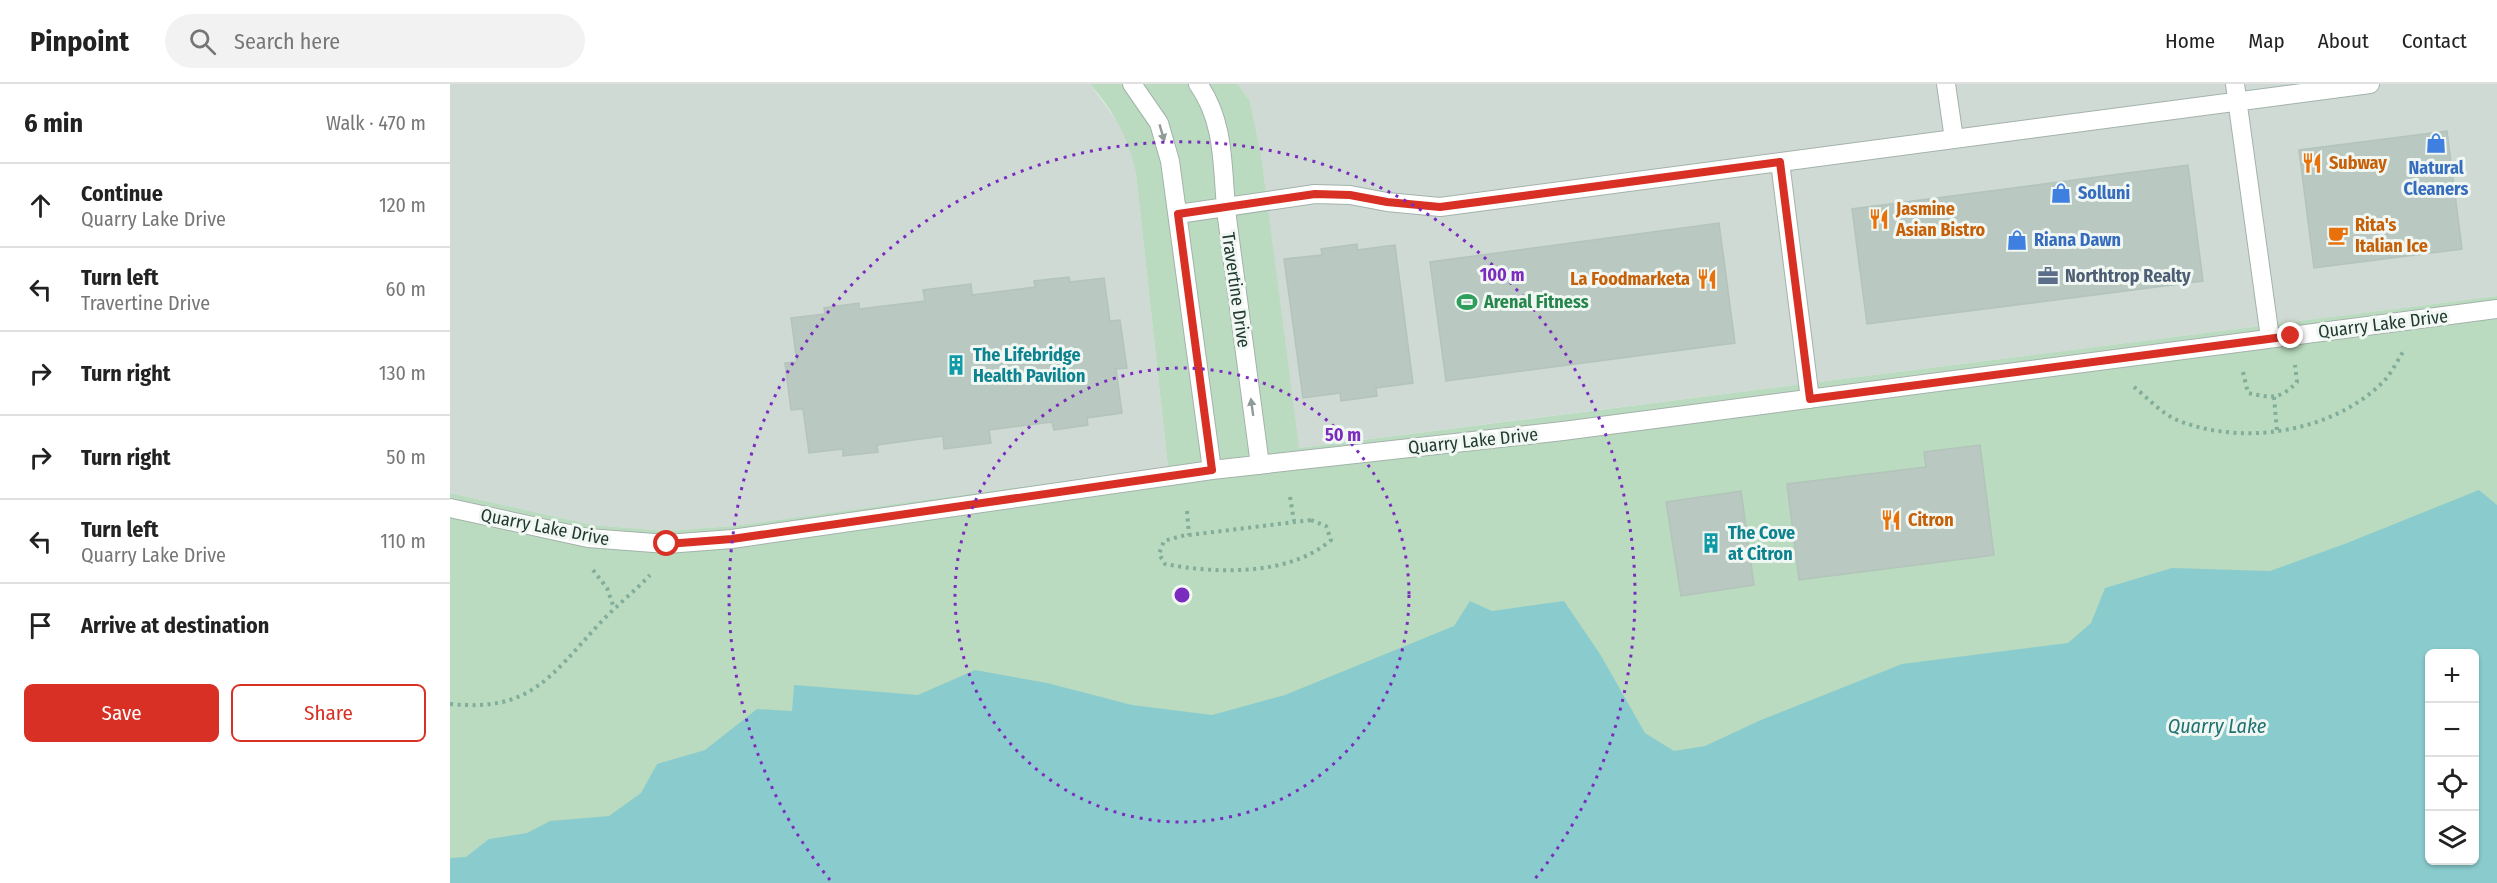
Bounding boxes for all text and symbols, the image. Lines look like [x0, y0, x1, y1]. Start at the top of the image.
search box [165, 14, 585, 68]
text: Pinpoint [30, 25, 129, 58]
icon: search [186, 25, 219, 58]
text: Search here [234, 28, 340, 55]
text: Home [2165, 28, 2215, 54]
text: Map [2248, 28, 2285, 54]
text: About [2318, 28, 2369, 54]
text: Contact [2402, 28, 2467, 54]
text: 6 min [24, 108, 83, 139]
text: Walk · 470 m [326, 111, 426, 135]
one-way arrow [1158, 124, 1167, 142]
shop icon: Natural Cleaners [2424, 131, 2448, 155]
restaurant icon: Subway [2300, 151, 2324, 175]
place label: Subway [2329, 152, 2387, 174]
place label: Natural Cleaners [2404, 157, 2469, 200]
text: Continue [81, 180, 163, 207]
shop icon: Solluni [2049, 181, 2073, 205]
place label: Solluni [2078, 182, 2130, 204]
icon: ahead [24, 189, 57, 222]
text: 120 m [379, 193, 426, 217]
place label: Jasmine Asian Bistro [1895, 198, 1985, 241]
text: Quarry Lake Drive [81, 207, 226, 231]
restaurant icon: Jasmine Asian Bistro [1867, 207, 1891, 231]
place label: Rita's Italian Ice [2355, 214, 2428, 257]
cafe icon: Rita's Italian Ice [2326, 223, 2350, 247]
shop icon: Riana Dawn [2005, 228, 2029, 252]
place label: Riana Dawn [2034, 229, 2121, 251]
street label: Travertine Drive [1217, 231, 1255, 349]
text: Turn left [81, 264, 159, 291]
text: 100 m [1480, 264, 1524, 286]
office icon: Northtrop Realty [2036, 264, 2060, 288]
place label: Northtrop Realty [2065, 265, 2191, 287]
restaurant icon: La Foodmarketa [1695, 267, 1719, 291]
place label: La Foodmarketa [1570, 268, 1690, 290]
icon: left [24, 273, 57, 306]
text: 60 m [386, 277, 426, 301]
sports icon: Arenal Fitness [1455, 290, 1479, 314]
text: Travertine Drive [81, 291, 210, 315]
place label: Arenal Fitness [1483, 291, 1589, 313]
street label: Quarry Lake Drive [2317, 305, 2449, 343]
route end [2277, 322, 2303, 348]
place label: The Lifebridge Health Pavilion [973, 344, 1085, 387]
building icon: The Lifebridge Health Pavilion [944, 353, 968, 377]
icon: right [24, 357, 57, 390]
text: Turn right [81, 360, 170, 387]
text: 130 m [379, 361, 426, 385]
one-way arrow [1248, 397, 1257, 416]
street label: Quarry Lake Drive [1407, 423, 1539, 459]
text: 50 m [1325, 424, 1361, 446]
icon: right [24, 441, 57, 474]
text: Turn right [81, 444, 170, 471]
text: 50 m [386, 445, 426, 469]
street label: Quarry Lake Drive [479, 504, 611, 550]
restaurant icon: Citron [1879, 508, 1903, 532]
place label: Citron [1908, 509, 1954, 531]
text: Turn left [81, 516, 159, 543]
place label: The Cove at Citron [1728, 522, 1795, 565]
icon: left [24, 525, 57, 558]
text: 110 m [380, 529, 426, 553]
route start [653, 530, 679, 556]
building icon: The Cove at Citron [1699, 531, 1723, 555]
text: Quarry Lake Drive [81, 543, 226, 567]
centre of rings [1172, 585, 1192, 605]
icon: arrive [24, 609, 57, 642]
text: Arrive at destination [81, 612, 269, 639]
map controls [2425, 649, 2479, 865]
button: + [2425, 649, 2479, 703]
button: Save [24, 684, 219, 742]
button: Share [231, 684, 426, 742]
button: − [2425, 703, 2479, 757]
water label: Quarry Lake [2168, 714, 2267, 738]
button: locate [2425, 757, 2479, 811]
button: layers [2425, 811, 2479, 865]

